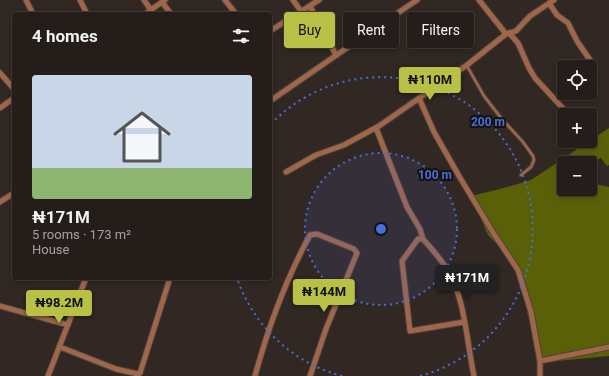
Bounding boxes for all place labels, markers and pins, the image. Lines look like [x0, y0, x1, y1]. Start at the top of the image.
pin: ₦110M [402, 67, 458, 101]
centre of rings [374, 222, 388, 236]
pin: ₦171M [439, 265, 495, 299]
pin: ₦144M [296, 279, 352, 313]
pin: ₦98.2M [26, 290, 92, 324]

